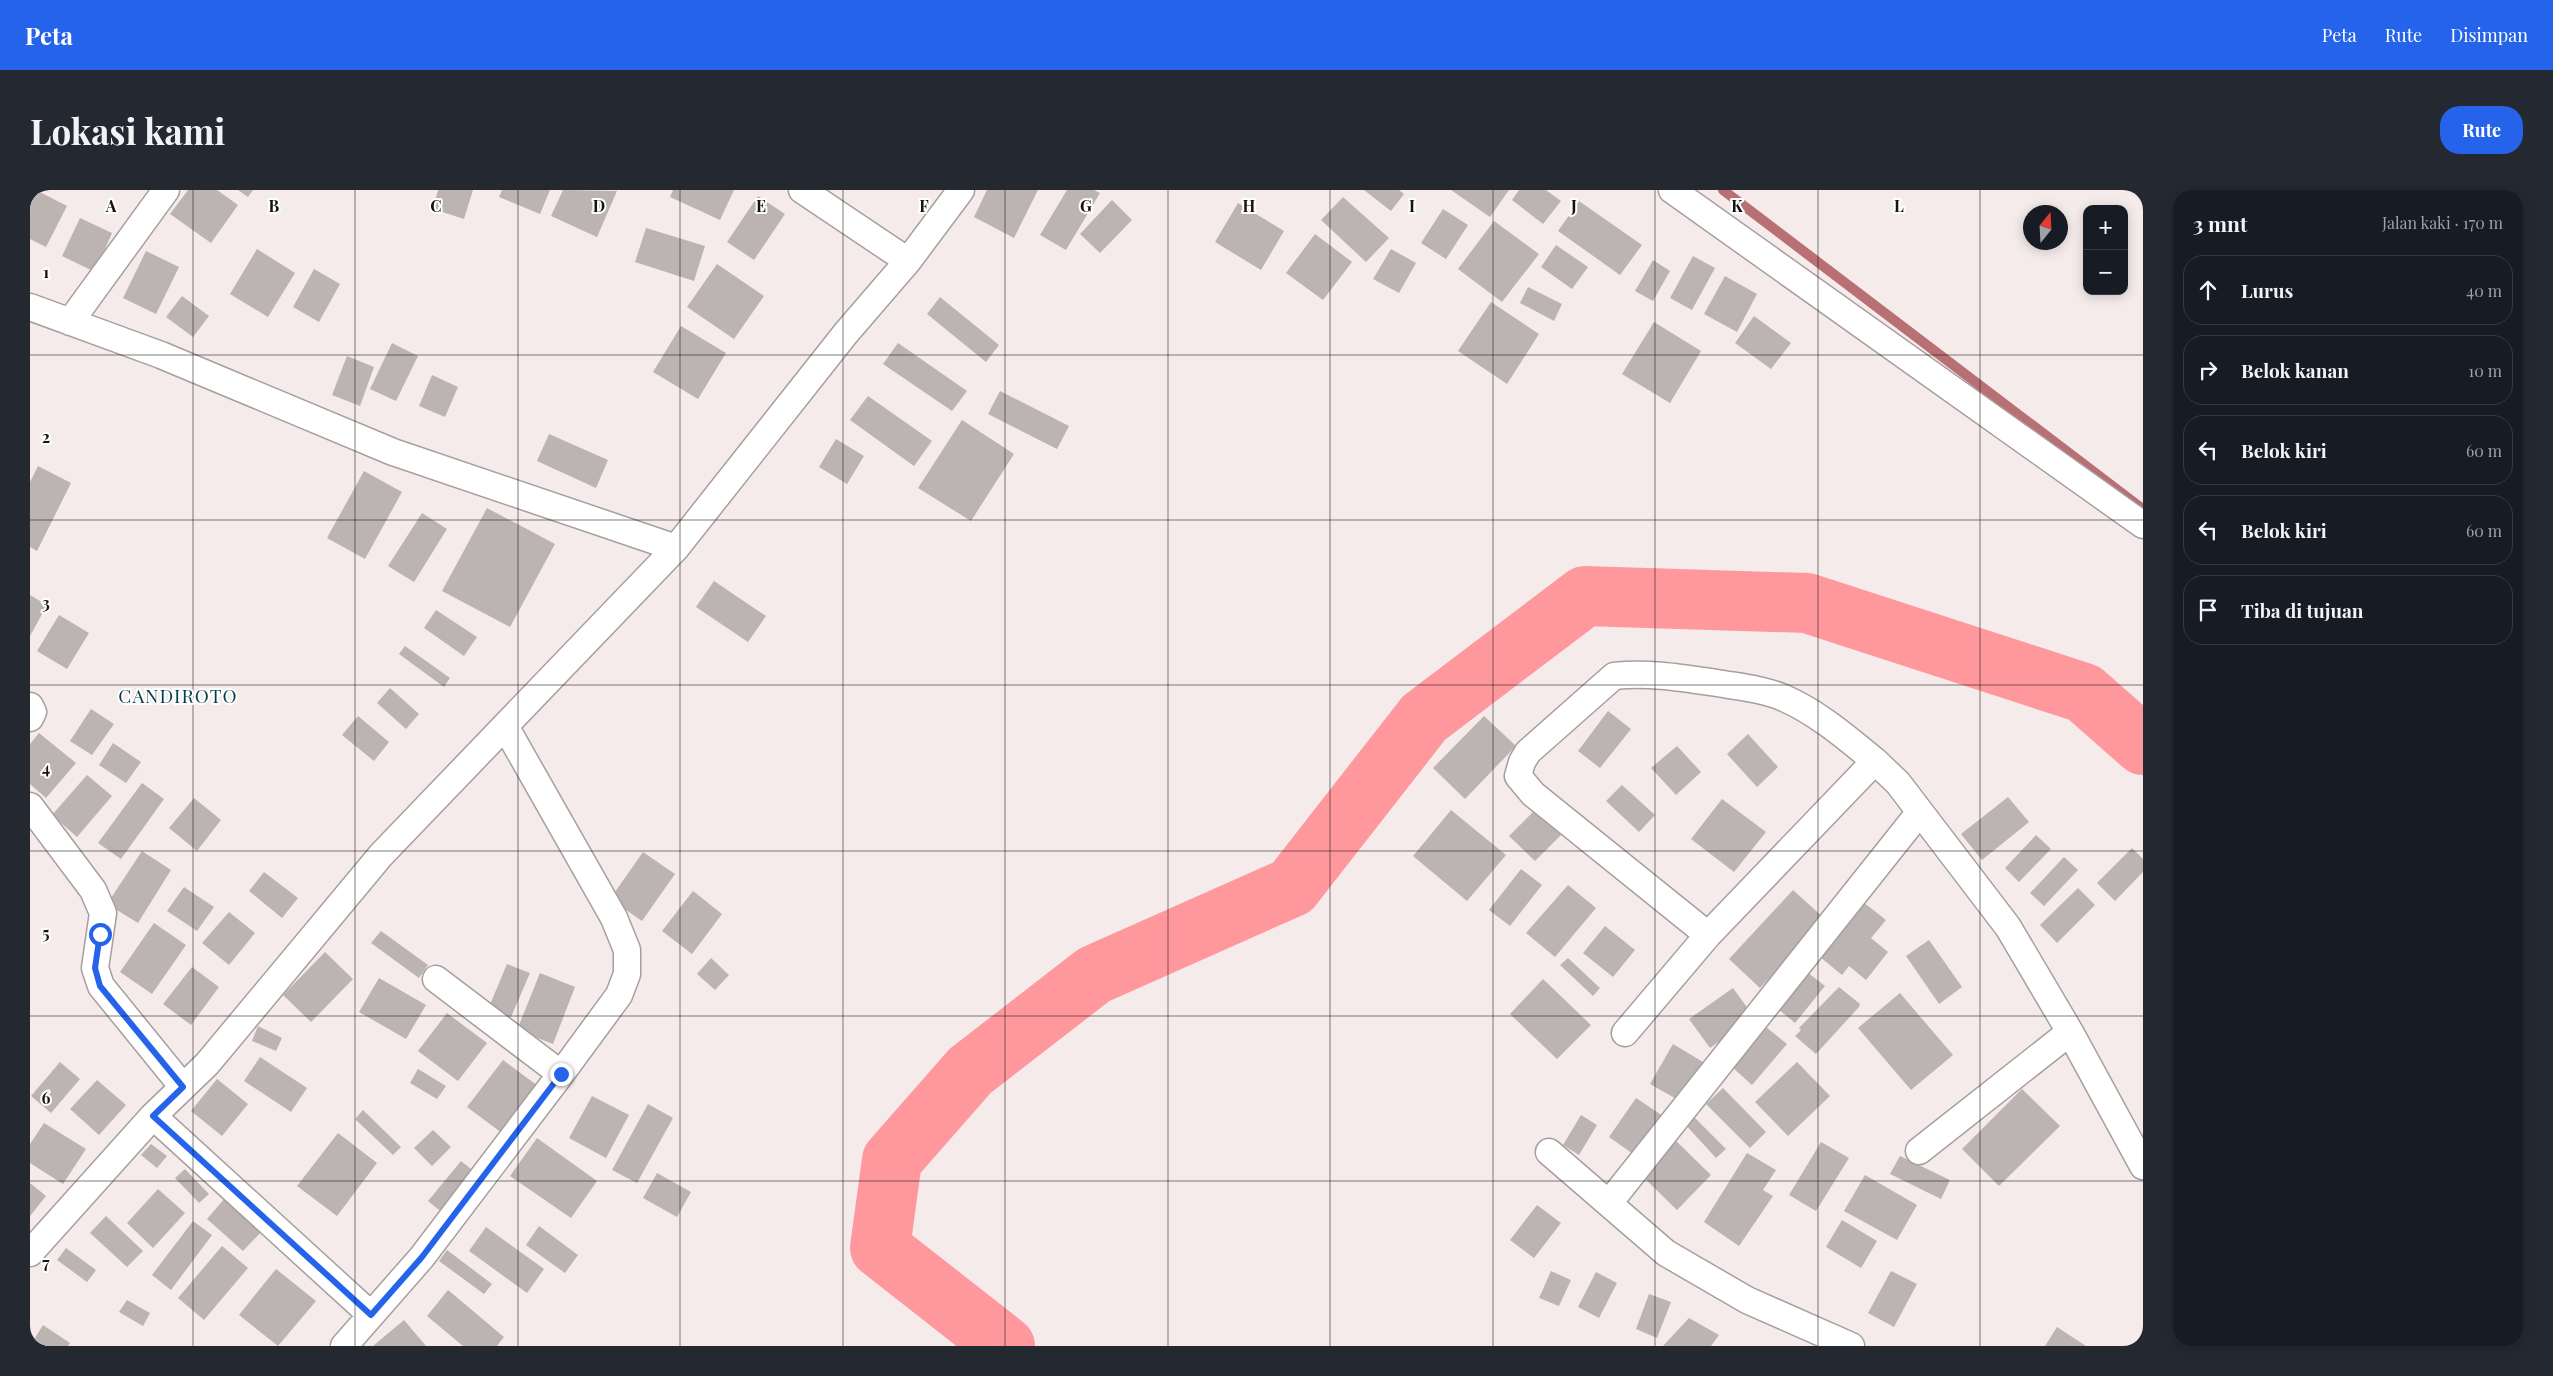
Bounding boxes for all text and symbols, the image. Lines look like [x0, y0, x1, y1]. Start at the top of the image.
text: Peta [25, 19, 73, 51]
text: Peta [2322, 23, 2357, 47]
text: Rute [2385, 23, 2422, 47]
text: Disimpan [2450, 23, 2528, 47]
button: Rute [2440, 106, 2523, 154]
text: Lokasi kami [30, 107, 225, 154]
text: A [105, 195, 117, 216]
text: B [269, 195, 280, 216]
text: C [430, 195, 442, 216]
text: D [593, 195, 605, 216]
text: E [756, 195, 766, 216]
text: F [919, 195, 929, 216]
text: G [1080, 195, 1092, 216]
text: H [1243, 195, 1256, 216]
text: I [1409, 195, 1415, 216]
text: J [1570, 195, 1577, 216]
text: K [1731, 195, 1743, 216]
text: L [1894, 195, 1904, 216]
north arrow [2023, 205, 2068, 250]
map controls [2083, 205, 2128, 295]
button: + [2083, 205, 2128, 250]
text: 3 mnt [2193, 209, 2247, 237]
text: Jalan kaki · 170 m [2382, 212, 2503, 233]
button: − [2083, 250, 2128, 295]
text: 1 [43, 261, 49, 282]
icon: ahead [2194, 276, 2222, 304]
text: Lurus [2241, 277, 2293, 303]
text: 40 m [2466, 280, 2502, 301]
icon: right [2194, 356, 2222, 384]
text: Belok kanan [2241, 357, 2349, 383]
text: 10 m [2468, 360, 2502, 381]
text: 2 [42, 426, 50, 447]
icon: left [2194, 436, 2222, 464]
text: Belok kiri [2241, 437, 2327, 463]
text: 60 m [2466, 440, 2502, 461]
icon: left [2194, 516, 2222, 544]
text: Belok kiri [2241, 517, 2327, 543]
text: 60 m [2466, 520, 2502, 541]
text: 3 [42, 592, 50, 613]
icon: arrive [2194, 596, 2222, 624]
text: Tiba di tujuan [2241, 597, 2363, 623]
district label: CANDIROTO [118, 682, 238, 708]
text: 4 [42, 757, 50, 778]
text: 5 [42, 922, 50, 943]
route start [89, 923, 112, 946]
route end [550, 1063, 573, 1086]
text: 6 [42, 1087, 51, 1108]
text: 7 [42, 1252, 50, 1273]

